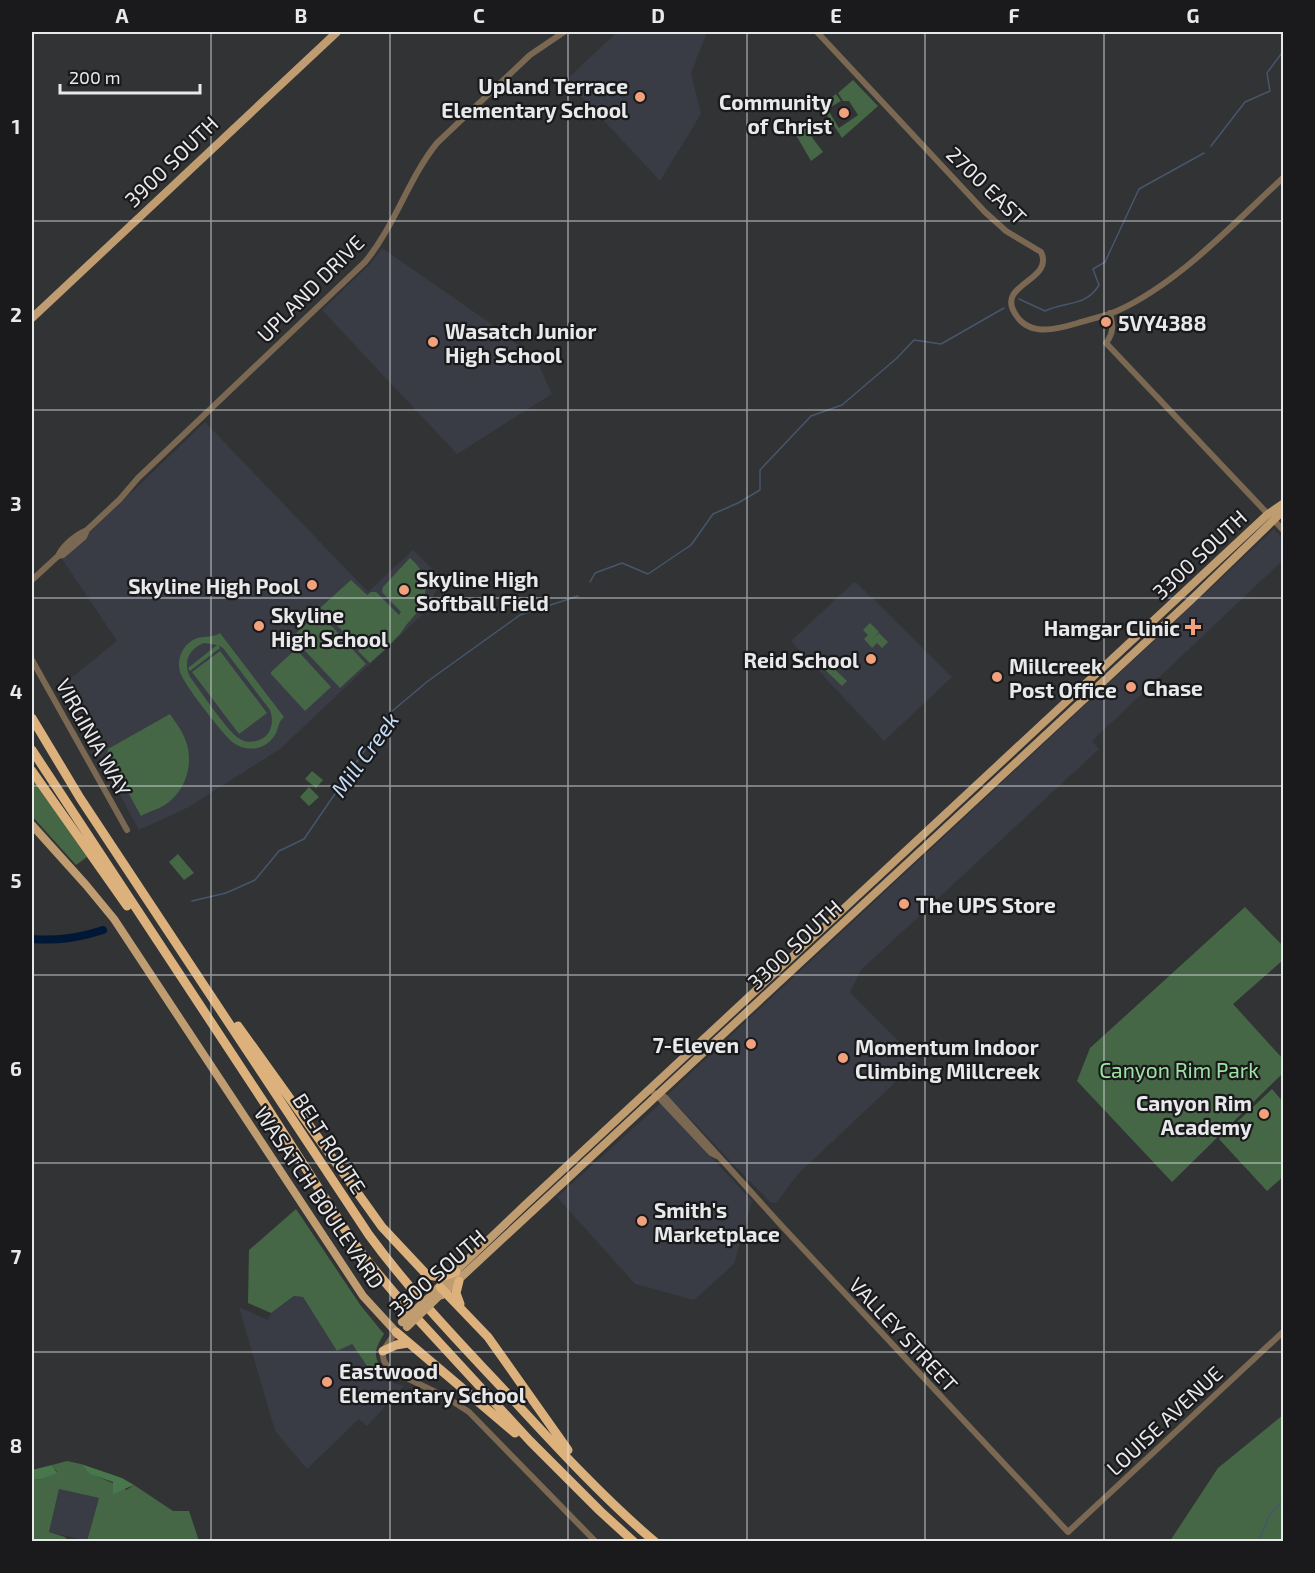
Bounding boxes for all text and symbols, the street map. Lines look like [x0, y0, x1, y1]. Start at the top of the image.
text: A [115, 3, 129, 27]
text: B [295, 3, 307, 27]
text: C [473, 3, 485, 27]
text: D [651, 3, 665, 27]
text: E [830, 3, 842, 27]
text: F [1008, 3, 1020, 27]
text: G [1187, 3, 1199, 27]
scale bar [60, 57, 200, 95]
text: 200 m [69, 66, 121, 88]
place label: Upland Terrace Elementary School [441, 73, 628, 123]
place label: Community of Christ [719, 89, 832, 138]
marker: Upland Terrace Elementary School [633, 90, 647, 104]
marker: Community of Christ [837, 106, 851, 120]
street label: 3900 SOUTH [119, 110, 223, 212]
text: 1 [12, 114, 20, 138]
street label: 2700 EAST [942, 141, 1032, 229]
street label: UPLAND DRIVE [251, 229, 369, 347]
text: 2 [10, 302, 22, 326]
place label: 5VY4388 [1118, 310, 1206, 335]
marker: 5VY4388 [1099, 315, 1113, 329]
place label: Wasatch Junior High School [445, 318, 596, 367]
marker: Wasatch Junior High School [426, 335, 440, 349]
text: 3 [10, 491, 22, 515]
street label: 3300 SOUTH [1147, 504, 1251, 604]
place label: Skyline High Softball Field [416, 566, 549, 615]
place label: Skyline High Pool [128, 573, 300, 599]
marker: Skyline High Pool [305, 578, 319, 592]
marker: Skyline High Softball Field [397, 583, 411, 597]
place label: Skyline High School [271, 602, 388, 651]
place label: Hamgar Clinic [1044, 615, 1180, 640]
marker: Hamgar Clinic [1184, 618, 1202, 636]
marker: Skyline High School [252, 619, 266, 633]
place label: Reid School [744, 647, 859, 672]
marker: Reid School [864, 652, 878, 666]
place label: Millcreek Post Office [1009, 653, 1117, 702]
marker: Millcreek Post Office [990, 670, 1004, 684]
street label: VIRGINIA WAY [51, 674, 137, 800]
place label: Chase [1143, 675, 1203, 700]
text: 4 [10, 679, 23, 703]
marker: Chase [1124, 680, 1138, 694]
water label: Mill Creek [325, 707, 403, 801]
text: 5 [10, 868, 22, 892]
place label: The UPS Store [916, 892, 1056, 917]
street label: 3300 SOUTH [742, 894, 846, 994]
marker: The UPS Store [897, 897, 911, 911]
place label: 7-Eleven [653, 1032, 739, 1057]
place label: Momentum Indoor Climbing Millcreek [855, 1034, 1040, 1083]
marker: 7-Eleven [744, 1037, 758, 1051]
marker: Momentum Indoor Climbing Millcreek [836, 1051, 850, 1065]
text: 6 [10, 1056, 22, 1080]
park label: Canyon Rim Park [1099, 1057, 1259, 1082]
street label: BELT ROUTE [288, 1088, 372, 1198]
place label: Canyon Rim Academy [1136, 1090, 1252, 1140]
street label: WASATCH BOULEVARD [250, 1101, 390, 1293]
marker: Canyon Rim Academy [1257, 1107, 1271, 1121]
place label: Smith's Marketplace [654, 1197, 780, 1246]
marker: Smith's Marketplace [635, 1214, 649, 1228]
street label: 3300 SOUTH [384, 1223, 490, 1321]
text: 7 [11, 1244, 22, 1268]
street label: VALLEY STREET [845, 1272, 963, 1396]
place label: Eastwood Elementary School [339, 1358, 526, 1408]
street label: LOUISE AVENUE [1101, 1360, 1227, 1480]
marker: Eastwood Elementary School [320, 1375, 334, 1389]
text: 8 [10, 1433, 22, 1457]

